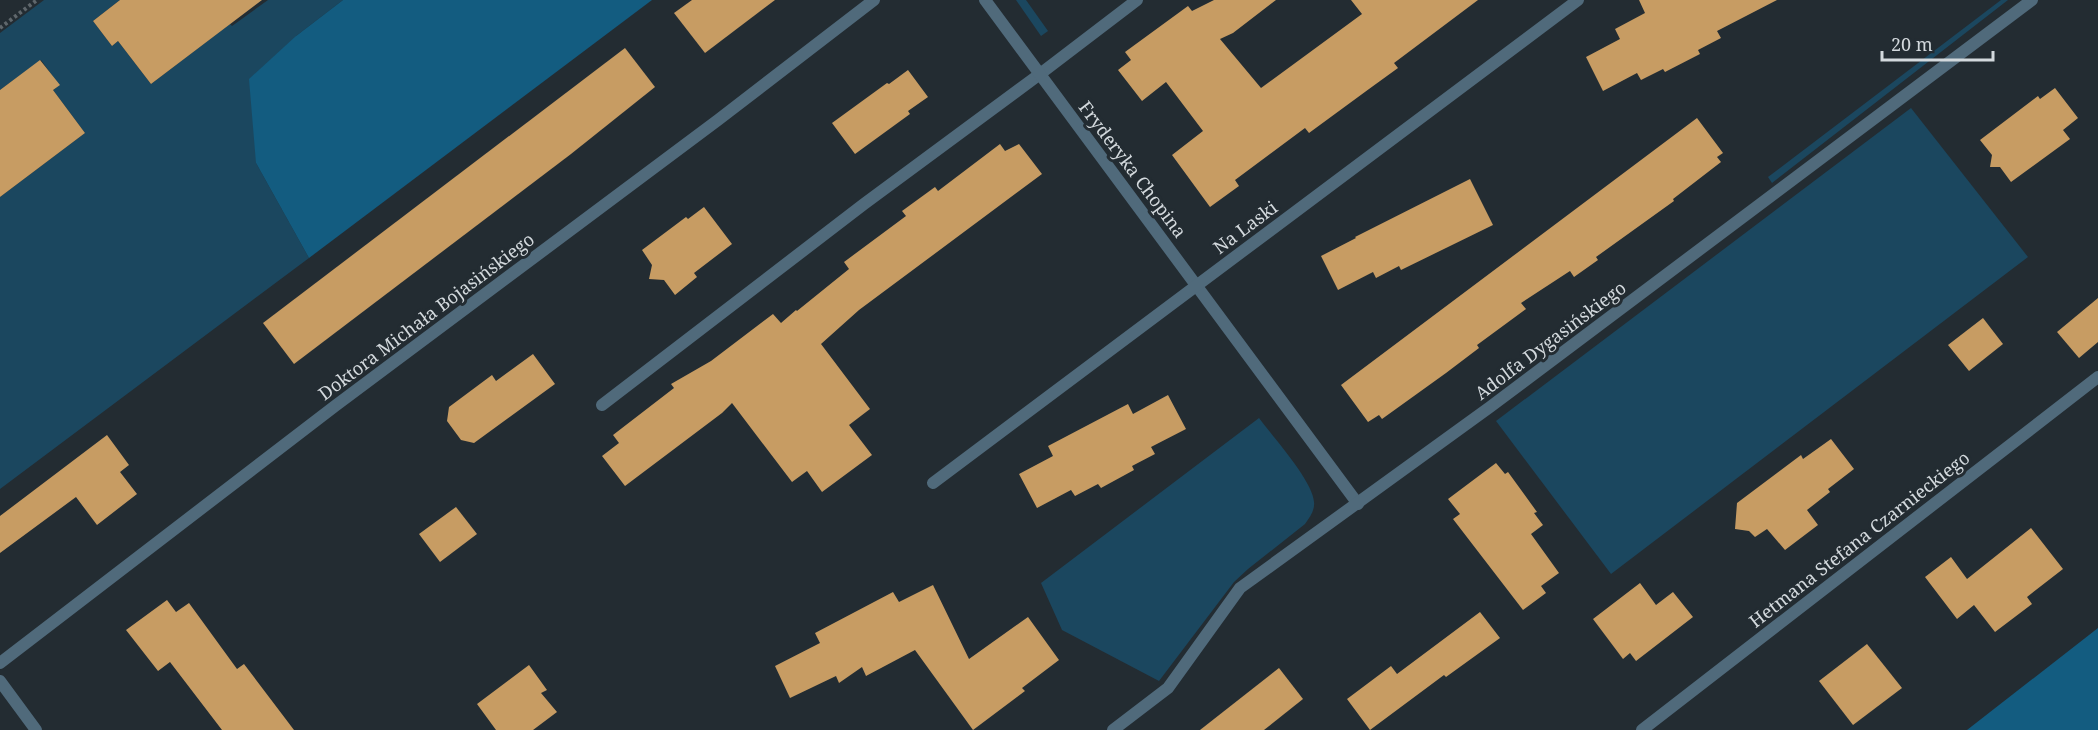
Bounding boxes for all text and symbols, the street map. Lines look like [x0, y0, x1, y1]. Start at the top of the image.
scale bar [1882, 24, 1993, 62]
text: 20 m [1891, 32, 1933, 56]
street label: Fryderyka Chopina [1074, 96, 1192, 242]
street label: Na Laski [1208, 195, 1282, 259]
street label: Doktora Michała Bojasińskiego [313, 227, 539, 405]
street label: Adolfa Dygasińskiego [1470, 275, 1630, 405]
street label: Hetmana Stefana Czarnieckiego [1744, 445, 1974, 633]

